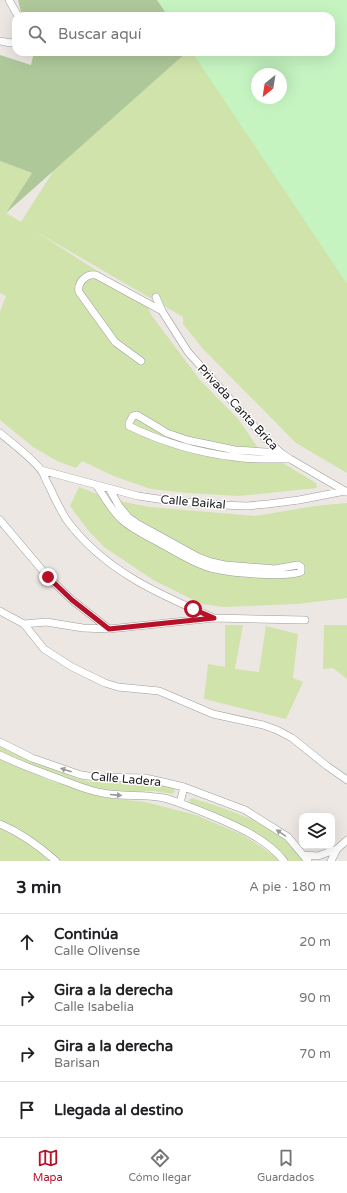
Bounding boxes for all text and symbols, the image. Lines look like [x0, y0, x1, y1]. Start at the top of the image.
search box [12, 12, 335, 56]
icon: search [26, 23, 48, 45]
text: Buscar aquí [58, 25, 141, 43]
north arrow [251, 68, 287, 104]
street label: Privada Canta Brica [195, 361, 281, 453]
street label: Calle Baikal [160, 492, 226, 512]
route end [39, 568, 57, 586]
route start [184, 600, 202, 618]
one-way arrow [60, 767, 72, 773]
street label: Calle Ladera [90, 769, 162, 789]
one-way arrow [110, 791, 122, 798]
map controls [299, 813, 335, 849]
button: layers [299, 813, 335, 849]
one-way arrow [276, 829, 286, 837]
text: 3 min [16, 877, 61, 898]
text: A pie · 180 m [249, 879, 331, 895]
text: Continúa [54, 925, 118, 943]
icon: ahead [16, 931, 38, 953]
text: 20 m [299, 934, 331, 950]
text: Calle Olivense [54, 943, 140, 959]
text: Gira a la derecha [54, 981, 173, 999]
icon: right [16, 987, 38, 1009]
text: 90 m [299, 990, 331, 1006]
text: Calle Isabelia [54, 999, 134, 1015]
text: Gira a la derecha [54, 1037, 173, 1055]
icon: right [16, 1043, 38, 1065]
text: 70 m [299, 1046, 331, 1062]
text: Barisan [54, 1055, 100, 1071]
icon: arrive [16, 1099, 38, 1121]
text: Llegada al destino [54, 1101, 183, 1119]
tab: Mapa [33, 1147, 63, 1184]
tab: Cómo llegar [128, 1147, 191, 1184]
tab: Guardados [257, 1147, 314, 1184]

